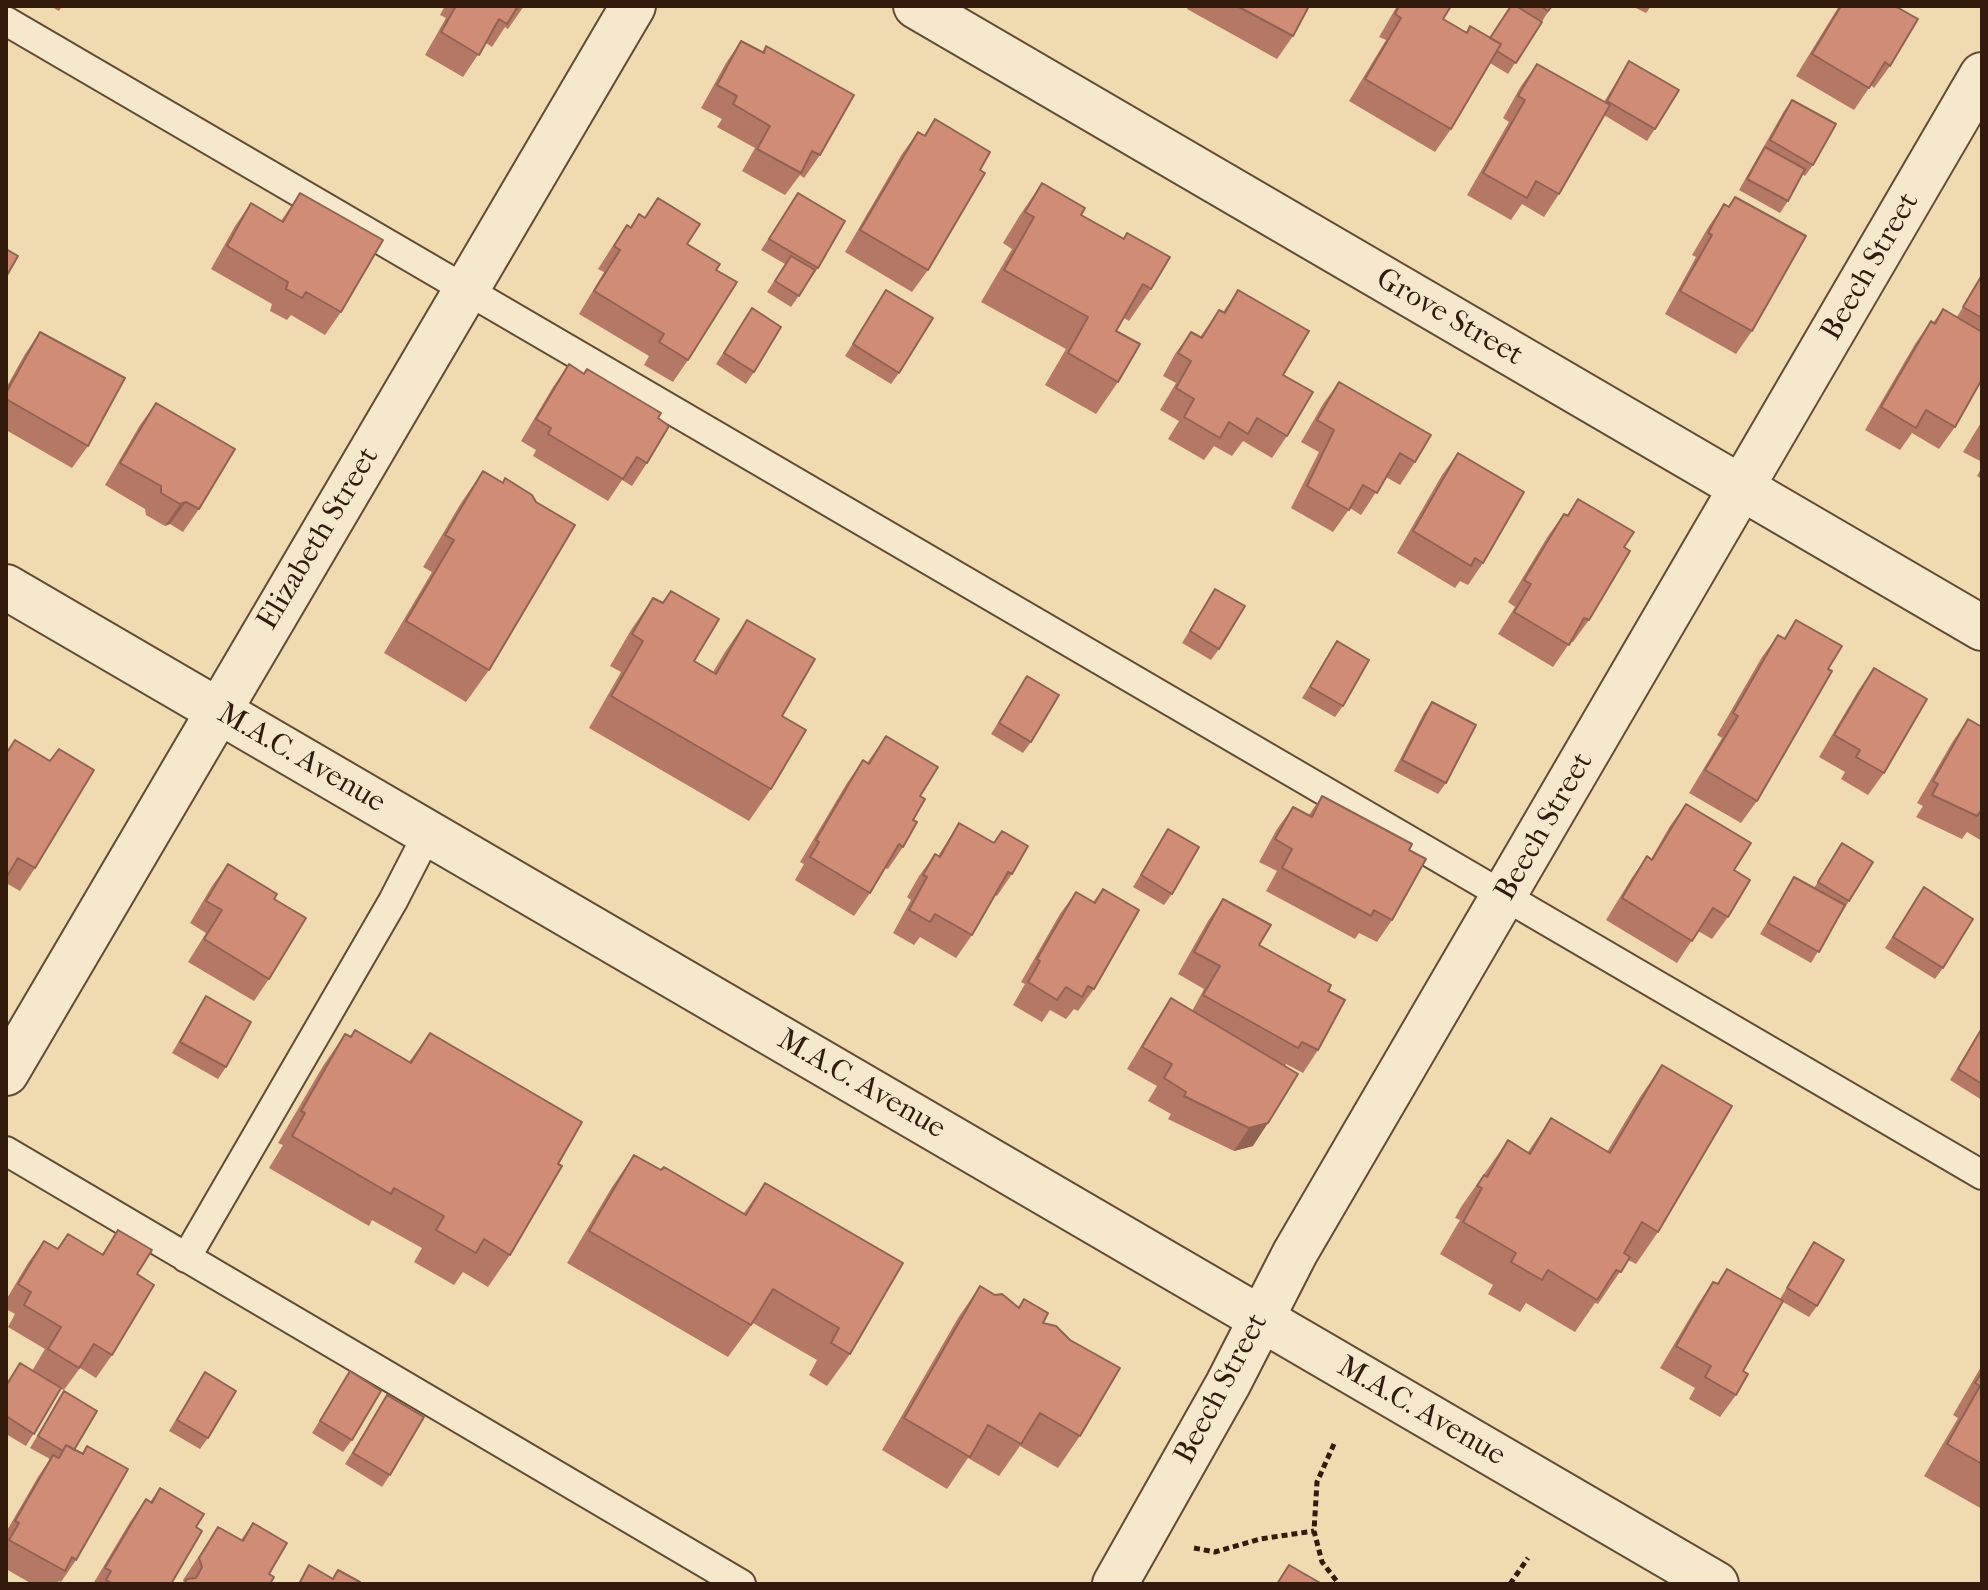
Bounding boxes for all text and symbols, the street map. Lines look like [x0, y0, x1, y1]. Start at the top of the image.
street label: Beech Street [1814, 187, 1928, 347]
street label: Grove Street [1369, 262, 1529, 374]
street label: Elizabeth Street [250, 441, 388, 637]
street label: M.A.C. Avenue [211, 696, 391, 822]
street label: Beech Street [1488, 747, 1602, 907]
street label: M.A.C. Avenue [771, 1022, 951, 1148]
street label: Beech Street [1167, 1308, 1277, 1470]
street label: M.A.C. Avenue [1331, 1349, 1511, 1475]

